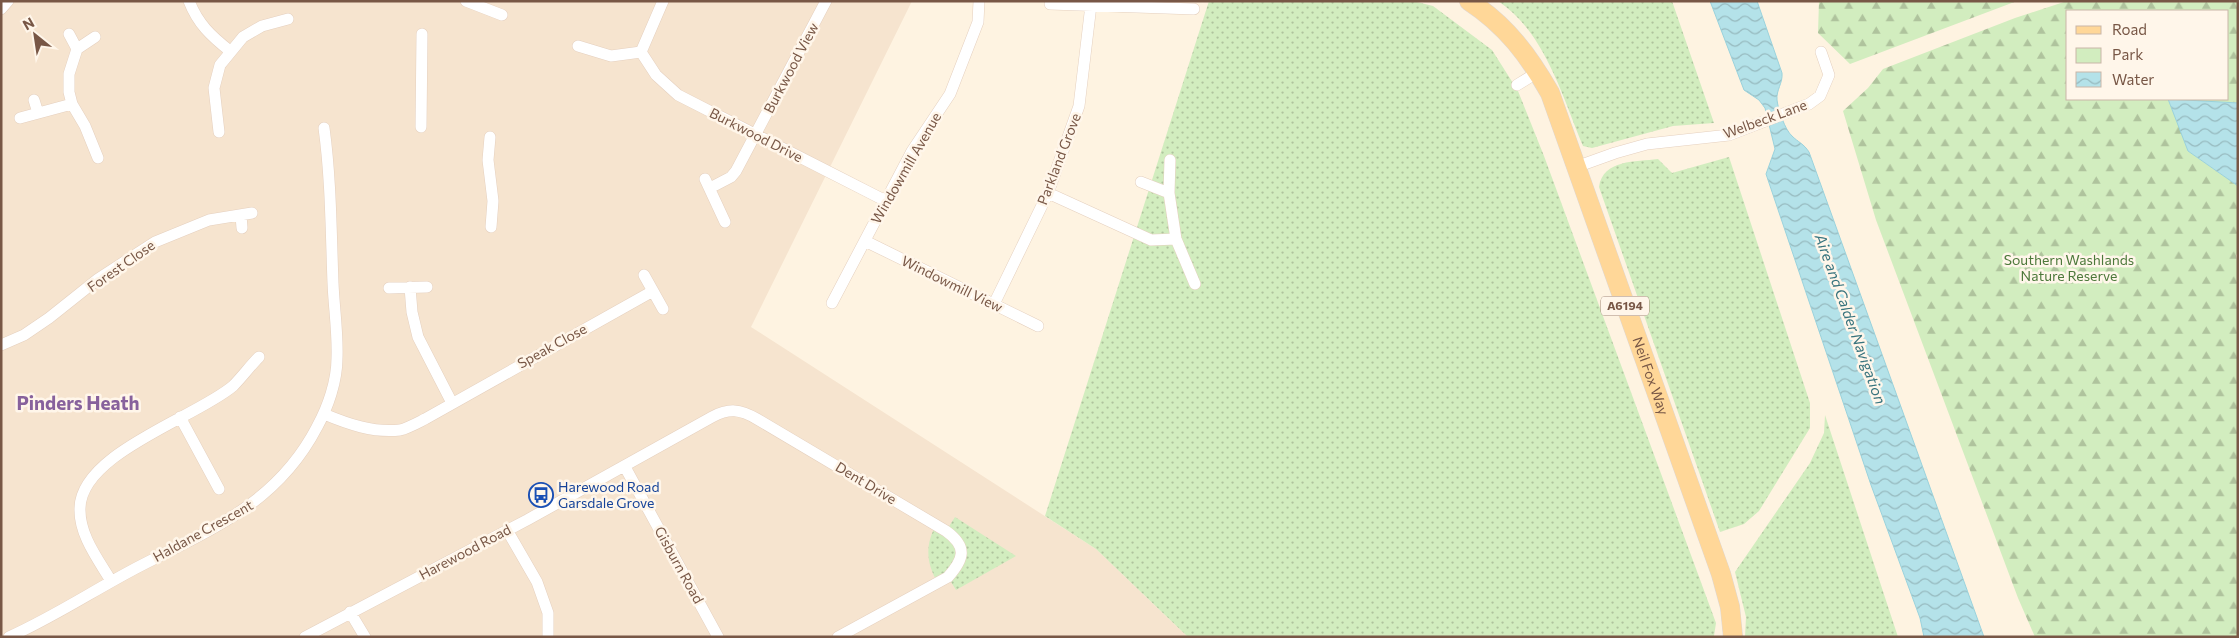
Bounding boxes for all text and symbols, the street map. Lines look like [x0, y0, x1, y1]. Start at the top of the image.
north arrow [10, 10, 60, 60]
legend [2066, 10, 2229, 100]
text: N [19, 13, 37, 33]
street label: Burkwood View [760, 20, 822, 116]
text: Road [2112, 20, 2147, 38]
text: Park [2112, 45, 2143, 63]
text: Water [2112, 70, 2154, 88]
street label: Welbeck Lane [1721, 96, 1809, 142]
street label: Burkwood Drive [707, 104, 806, 165]
street label: Windowmill Avenue [867, 109, 944, 226]
street label: Parkland Grove [1033, 110, 1084, 207]
water label: Aire and Calder Navigation [1811, 230, 1890, 406]
street label: Forest Close [84, 236, 158, 295]
park label: Southern Washlands Nature Reserve [2004, 251, 2134, 284]
street label: Windowmill View [899, 252, 1006, 315]
road number: A6194 [1601, 296, 1649, 316]
street label: Speak Close [514, 320, 589, 372]
street label: Neil Fox Way [1629, 334, 1673, 417]
district label: Pinders Heath [16, 391, 140, 414]
street label: Dent Drive [833, 458, 900, 507]
place label: Harewood Road Garsdale Grove [558, 478, 660, 511]
bus stop icon: Harewood Road Garsdale Grove [528, 482, 554, 508]
street label: Haldane Crescent [150, 496, 256, 565]
street label: Harewood Road [416, 520, 514, 583]
street label: Gisburn Road [651, 523, 708, 606]

